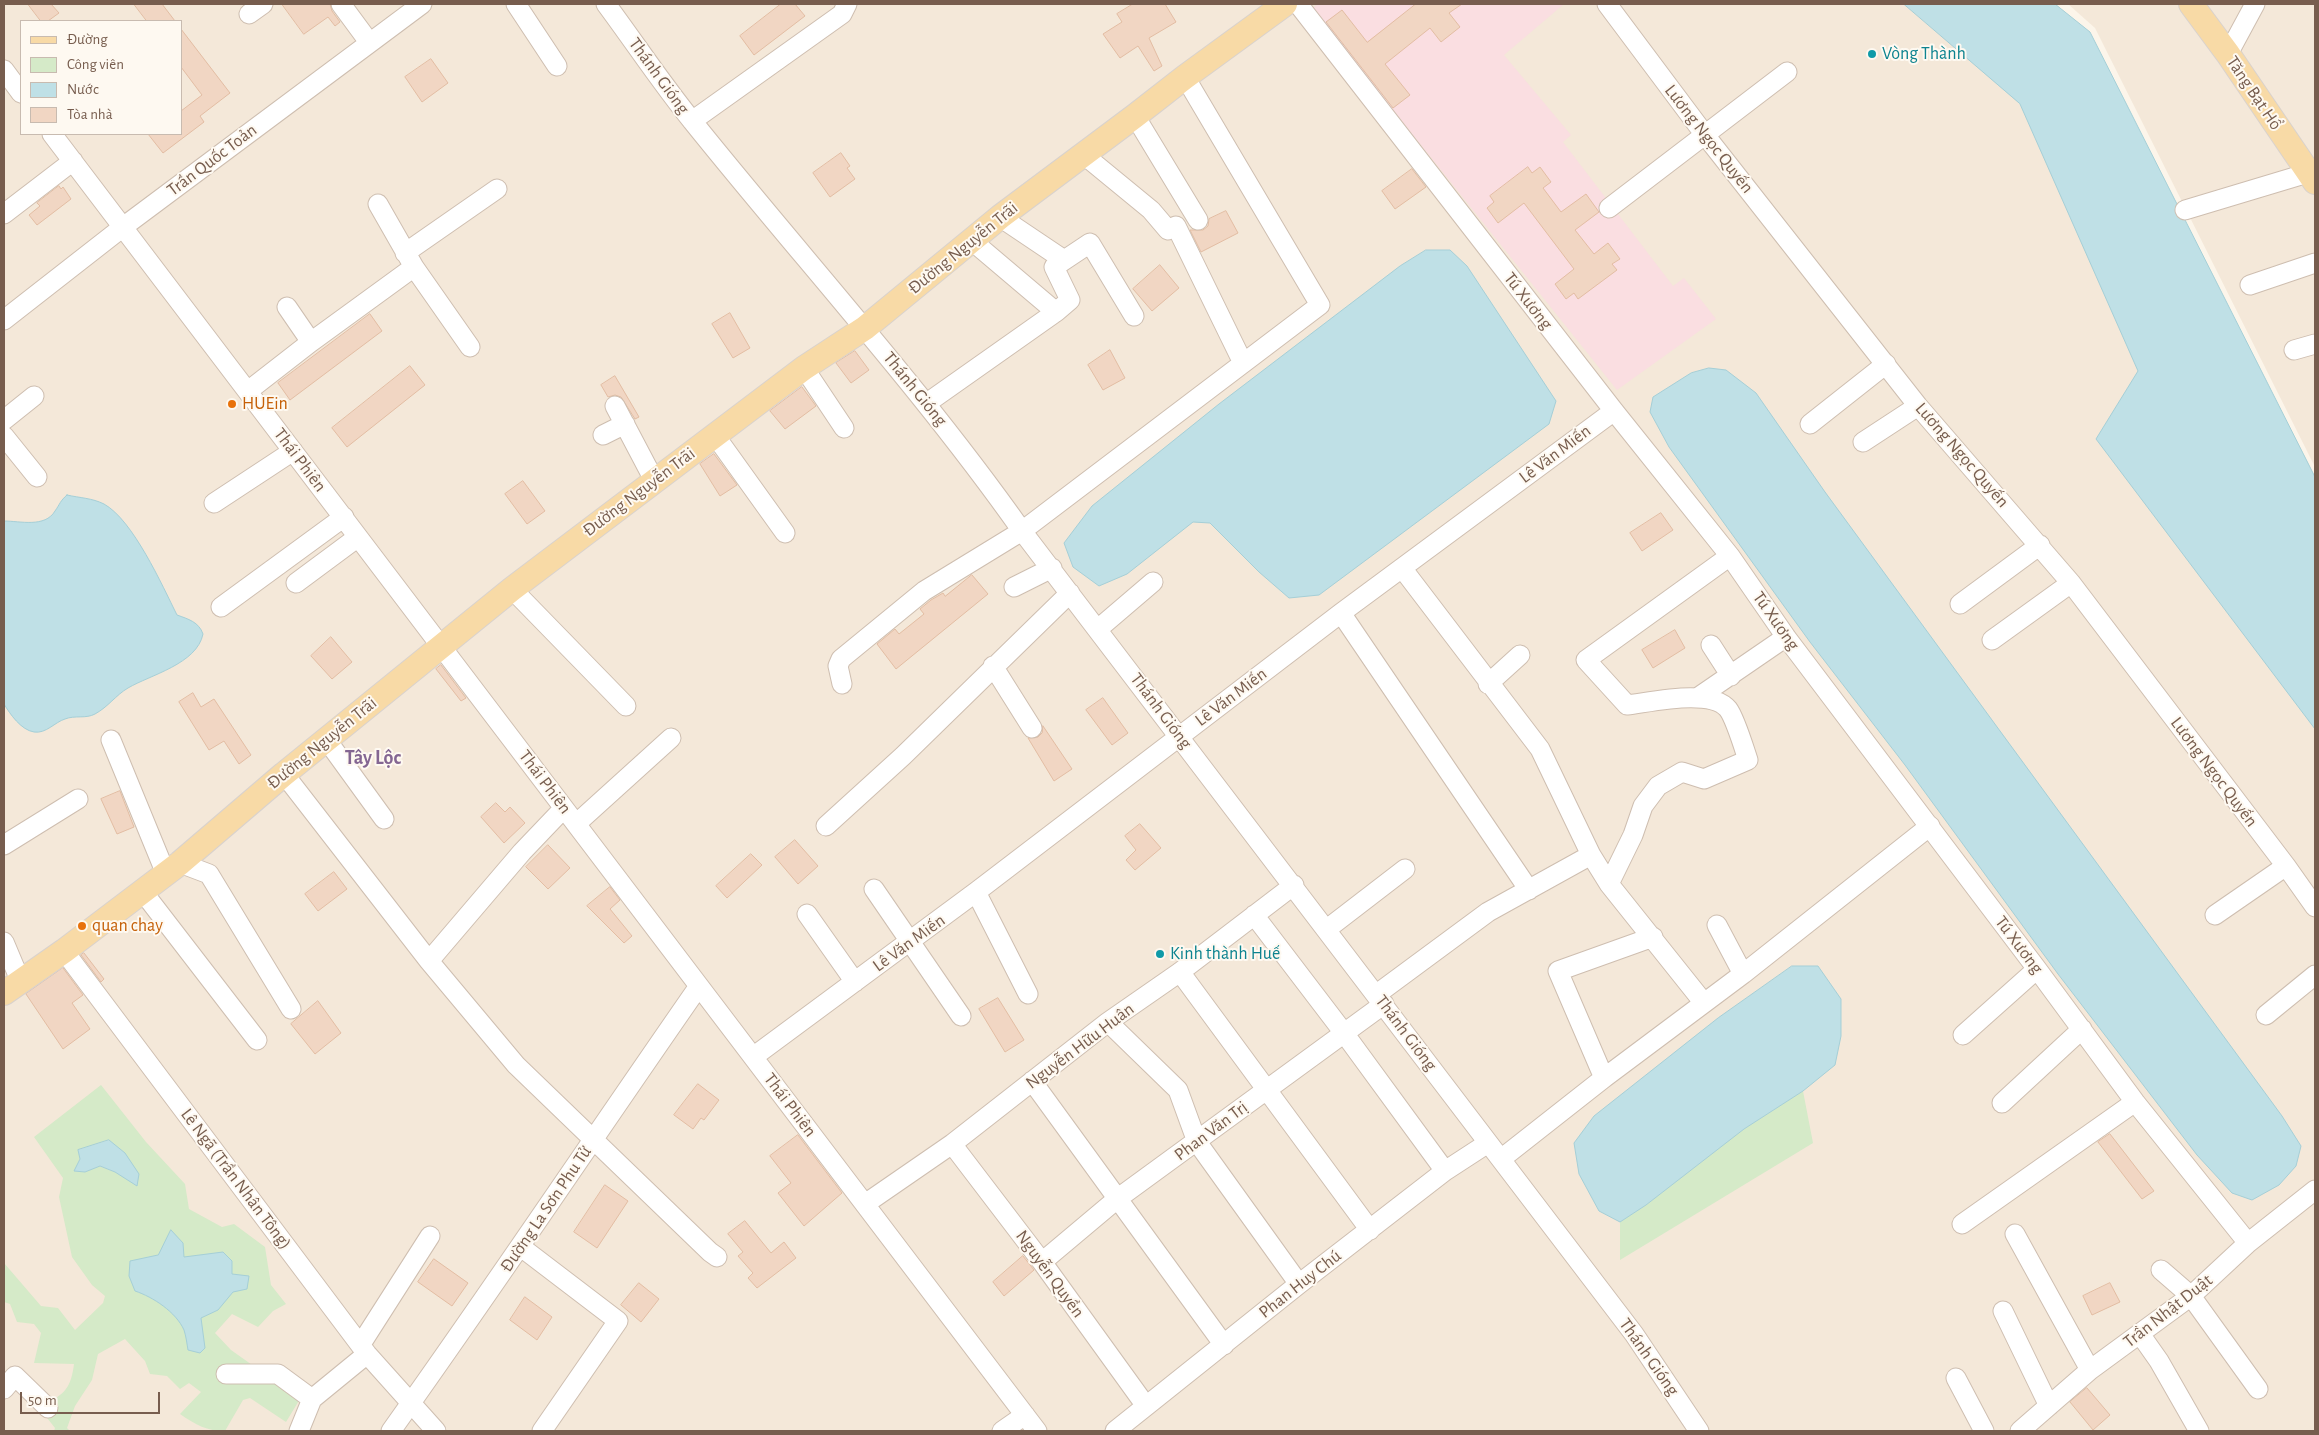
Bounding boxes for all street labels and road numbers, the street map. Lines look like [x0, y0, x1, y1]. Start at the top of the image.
street label: Thánh Gióng [624, 33, 694, 119]
street label: Tăng Bạt Hổ [2221, 52, 2287, 134]
street label: Lương Ngọc Quyến [1660, 80, 1758, 198]
street label: Trần Quốc Toản [163, 119, 261, 201]
street label: Đường Nguyễn Trãi [904, 197, 1022, 299]
street label: Tú Xương [1499, 268, 1557, 334]
street label: Thánh Gióng [878, 347, 952, 431]
street label: Lương Ngọc Quyến [1910, 398, 2014, 512]
street label: Lê Văn Miến [1515, 420, 1595, 488]
street label: Thái Phiên [269, 424, 331, 496]
street label: Đường Nguyễn Trãi [579, 443, 699, 541]
street label: Tú Xương [1748, 587, 1804, 655]
street label: Lê Văn Miến [1191, 663, 1271, 731]
street label: Thánh Gióng [1125, 669, 1197, 753]
street label: Đường Nguyễn Trãi [263, 692, 381, 794]
street label: Lương Ngọc Quyến [2166, 713, 2262, 831]
street label: Thái Phiên [514, 746, 576, 818]
street label: Lê Văn Miến [869, 910, 949, 976]
street label: Tú Xương [1990, 912, 2048, 978]
street label: Thánh Gióng [1370, 991, 1442, 1075]
street label: Nguyễn Hữu Huân [1022, 998, 1138, 1094]
street label: Thái Phiên [759, 1069, 821, 1141]
street label: Phan Văn Trị [1170, 1096, 1252, 1166]
street label: Lê Ngã (Trần Nhân Tông) [176, 1104, 296, 1254]
street label: Đường La Sơn Phu Tử [496, 1142, 596, 1276]
street label: Nguyễn Quyền [1011, 1226, 1089, 1322]
street label: Phan Huy Chú [1254, 1245, 1346, 1323]
street label: Trần Nhật Duật [2119, 1269, 2217, 1353]
street label: Thánh Gióng [1614, 1314, 1684, 1400]

